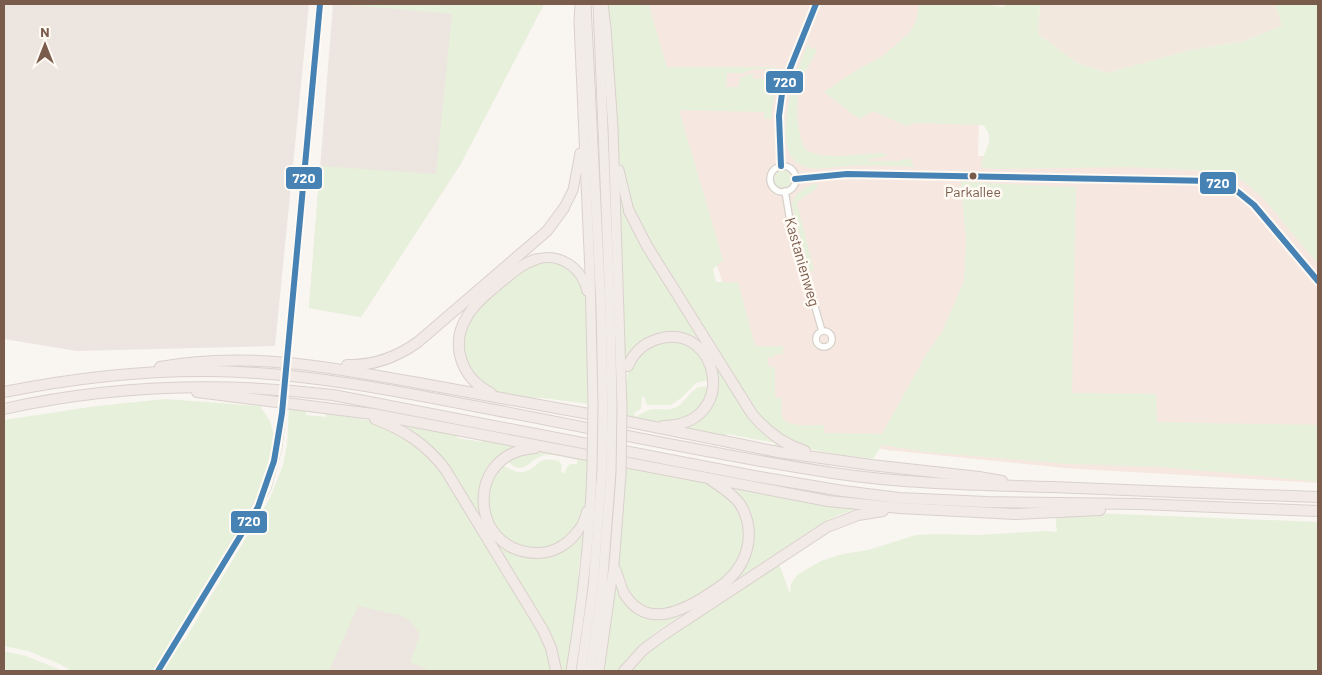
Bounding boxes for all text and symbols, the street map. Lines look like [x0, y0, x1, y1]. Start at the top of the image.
north arrow [20, 20, 70, 70]
text: N [40, 23, 50, 40]
line badge: 720 [765, 70, 804, 94]
text: 720 [774, 73, 796, 90]
line badge: 720 [285, 166, 323, 190]
text: 720 [293, 169, 315, 186]
marker: Parkallee [968, 171, 978, 181]
line badge: 720 [1199, 171, 1237, 195]
text: 720 [1207, 174, 1229, 191]
place label: Parkallee [945, 183, 1001, 200]
street label: Kastanienweg [782, 215, 824, 308]
line badge: 720 [230, 510, 268, 534]
text: 720 [238, 512, 260, 529]

